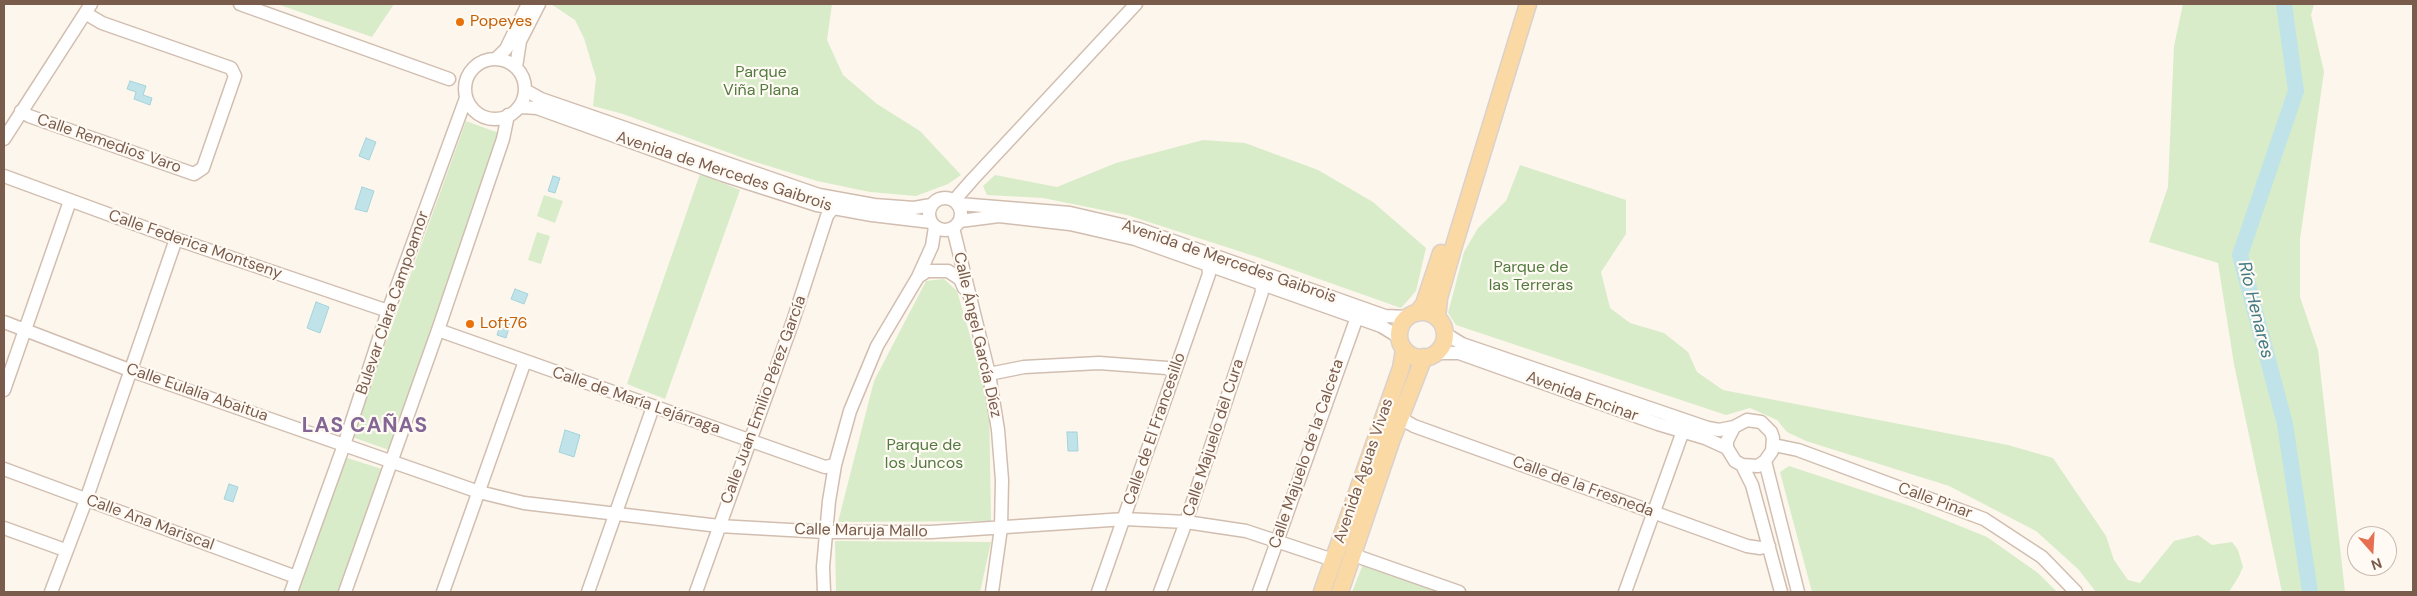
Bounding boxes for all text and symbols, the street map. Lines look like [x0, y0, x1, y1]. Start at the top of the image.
place label: Popeyes [470, 12, 532, 32]
marker: Popeyes [454, 16, 466, 28]
park label: Parque Viña Plana [723, 63, 799, 101]
street label: Calle Remedios Varo [34, 110, 184, 178]
street label: Avenida de Mercedes Gaibrois [614, 128, 834, 216]
street label: Calle Federica Montseny [106, 206, 284, 284]
street label: Bulevar Clara Campoamor [353, 209, 433, 397]
street label: Avenida de Mercedes Gaibrois [1119, 216, 1339, 308]
street label: Calle Ángel García Díez [949, 250, 1005, 420]
park label: Parque de las Terreras [1489, 258, 1573, 296]
water label: Río Henares [2233, 259, 2277, 361]
street label: Calle Juan Emilio Pérez García [717, 293, 811, 507]
place label: Loft76 [480, 314, 527, 334]
marker: Loft76 [464, 318, 476, 330]
street label: Calle de El Francesillo [1120, 350, 1190, 508]
street label: Calle Majuelo del Cura [1179, 357, 1249, 519]
street label: Calle Majuelo de la Calceta [1266, 357, 1348, 551]
street label: Calle Eulalia Abaitua [124, 360, 270, 426]
street label: Calle de María Lejárraga [549, 363, 723, 439]
street label: Avenida Encinar [1523, 368, 1641, 426]
street label: Avenida Aguas Vivas [1330, 396, 1398, 546]
district label: LAS CAÑAS [301, 413, 429, 439]
park label: Parque de los Juncos [885, 436, 963, 474]
street label: Calle de la Fresneda [1510, 453, 1656, 521]
street label: Calle Pinar [1895, 479, 1975, 523]
street label: Calle Ana Mariscal [83, 491, 217, 555]
street label: Calle Maruja Mallo [794, 520, 928, 542]
north arrow [2347, 526, 2397, 576]
text: N [2369, 554, 2384, 574]

